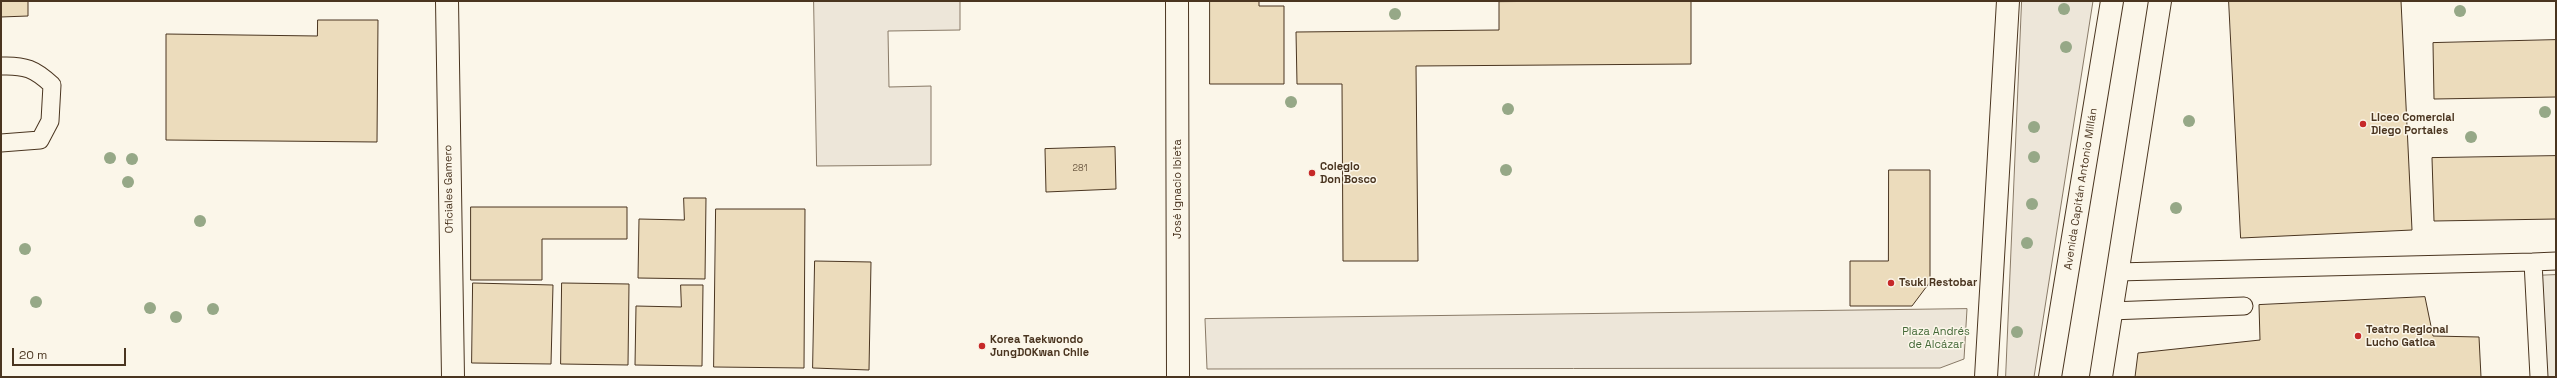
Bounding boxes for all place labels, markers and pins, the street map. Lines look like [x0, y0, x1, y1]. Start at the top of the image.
place label: Liceo Comercial Diego Portales [2371, 111, 2455, 137]
marker: Liceo Comercial Diego Portales [2358, 119, 2368, 129]
place label: Colegio Don Bosco [1320, 160, 1377, 186]
marker: Colegio Don Bosco [1307, 168, 1317, 178]
place label: Tsuki Restobar [1899, 276, 1977, 290]
marker: Tsuki Restobar [1886, 278, 1896, 288]
place label: Teatro Regional Lucho Gatica [2366, 323, 2448, 349]
marker: Teatro Regional Lucho Gatica [2353, 331, 2363, 341]
place label: Korea Taekwondo JungDOKwan Chile [990, 333, 1089, 359]
marker: Korea Taekwondo JungDOKwan Chile [977, 341, 987, 351]

